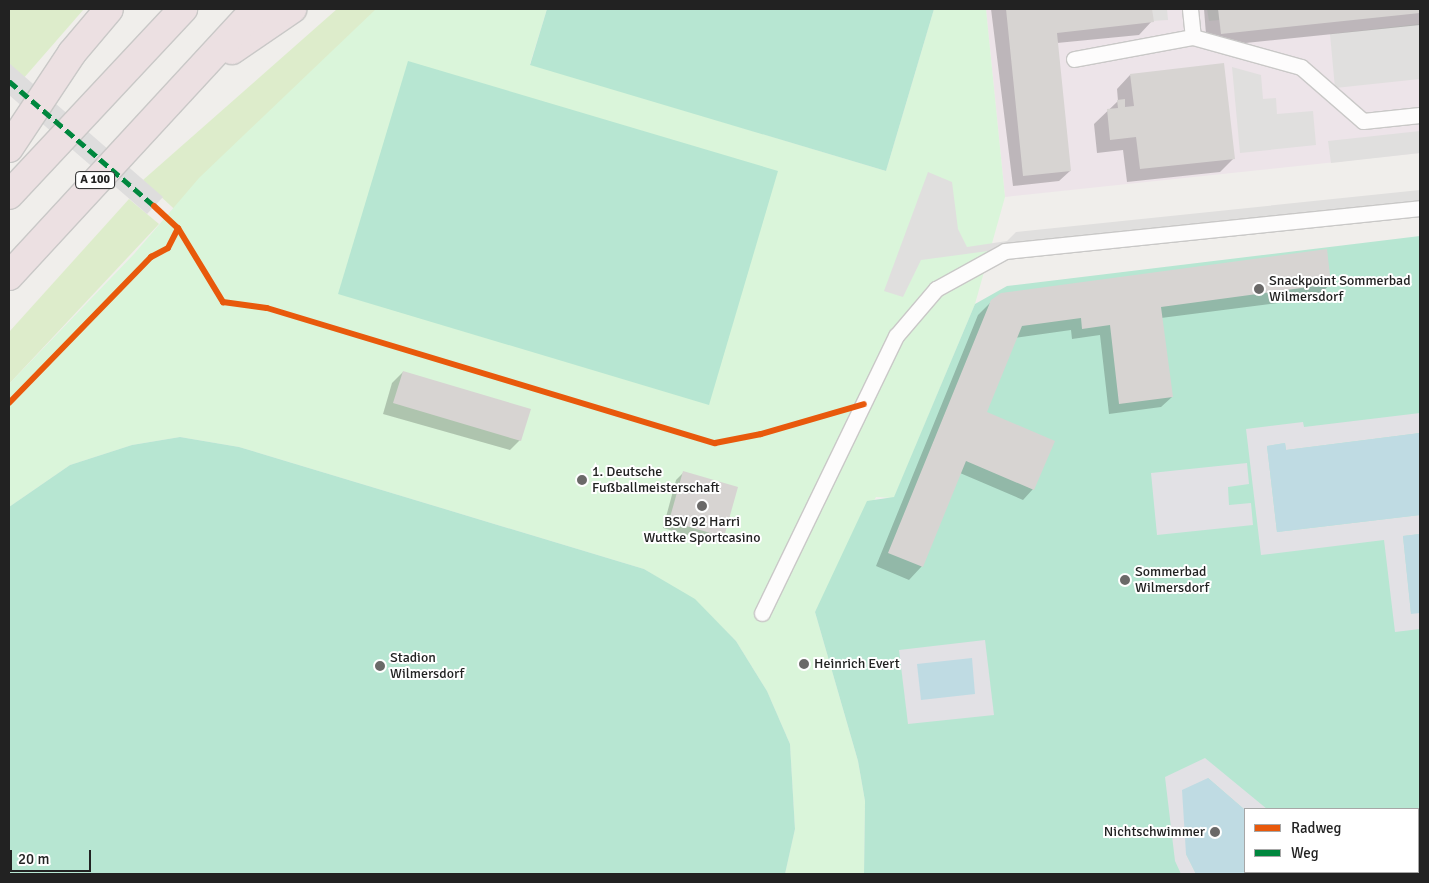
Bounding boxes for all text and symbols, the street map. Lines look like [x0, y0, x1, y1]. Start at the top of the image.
road number: A 100 [75, 170, 115, 190]
place label: Snackpoint Sommerbad Wilmersdorf [1269, 273, 1411, 306]
marker: Snackpoint Sommerbad Wilmersdorf [1253, 283, 1265, 295]
place label: 1. Deutsche Fußballmeisterschaft [592, 464, 720, 497]
marker: 1. Deutsche Fußballmeisterschaft [576, 474, 588, 486]
marker: BSV 92 Harri Wuttke Sportcasino [696, 500, 708, 512]
place label: BSV 92 Harri Wuttke Sportcasino [644, 514, 760, 546]
place label: Sommerbad Wilmersdorf [1135, 564, 1209, 596]
marker: Sommerbad Wilmersdorf [1119, 574, 1131, 586]
place label: Stadion Wilmersdorf [390, 650, 464, 682]
place label: Heinrich Evert [814, 656, 900, 672]
marker: Heinrich Evert [798, 658, 810, 670]
marker: Stadion Wilmersdorf [374, 660, 386, 672]
legend [1244, 808, 1419, 873]
text: Radweg [1291, 819, 1341, 837]
place label: Nichtschwimmer [1104, 824, 1205, 840]
marker: Nichtschwimmer [1209, 826, 1221, 838]
scale bar [12, 840, 94, 872]
text: Weg [1291, 844, 1319, 862]
text: 20 m [18, 850, 49, 868]

